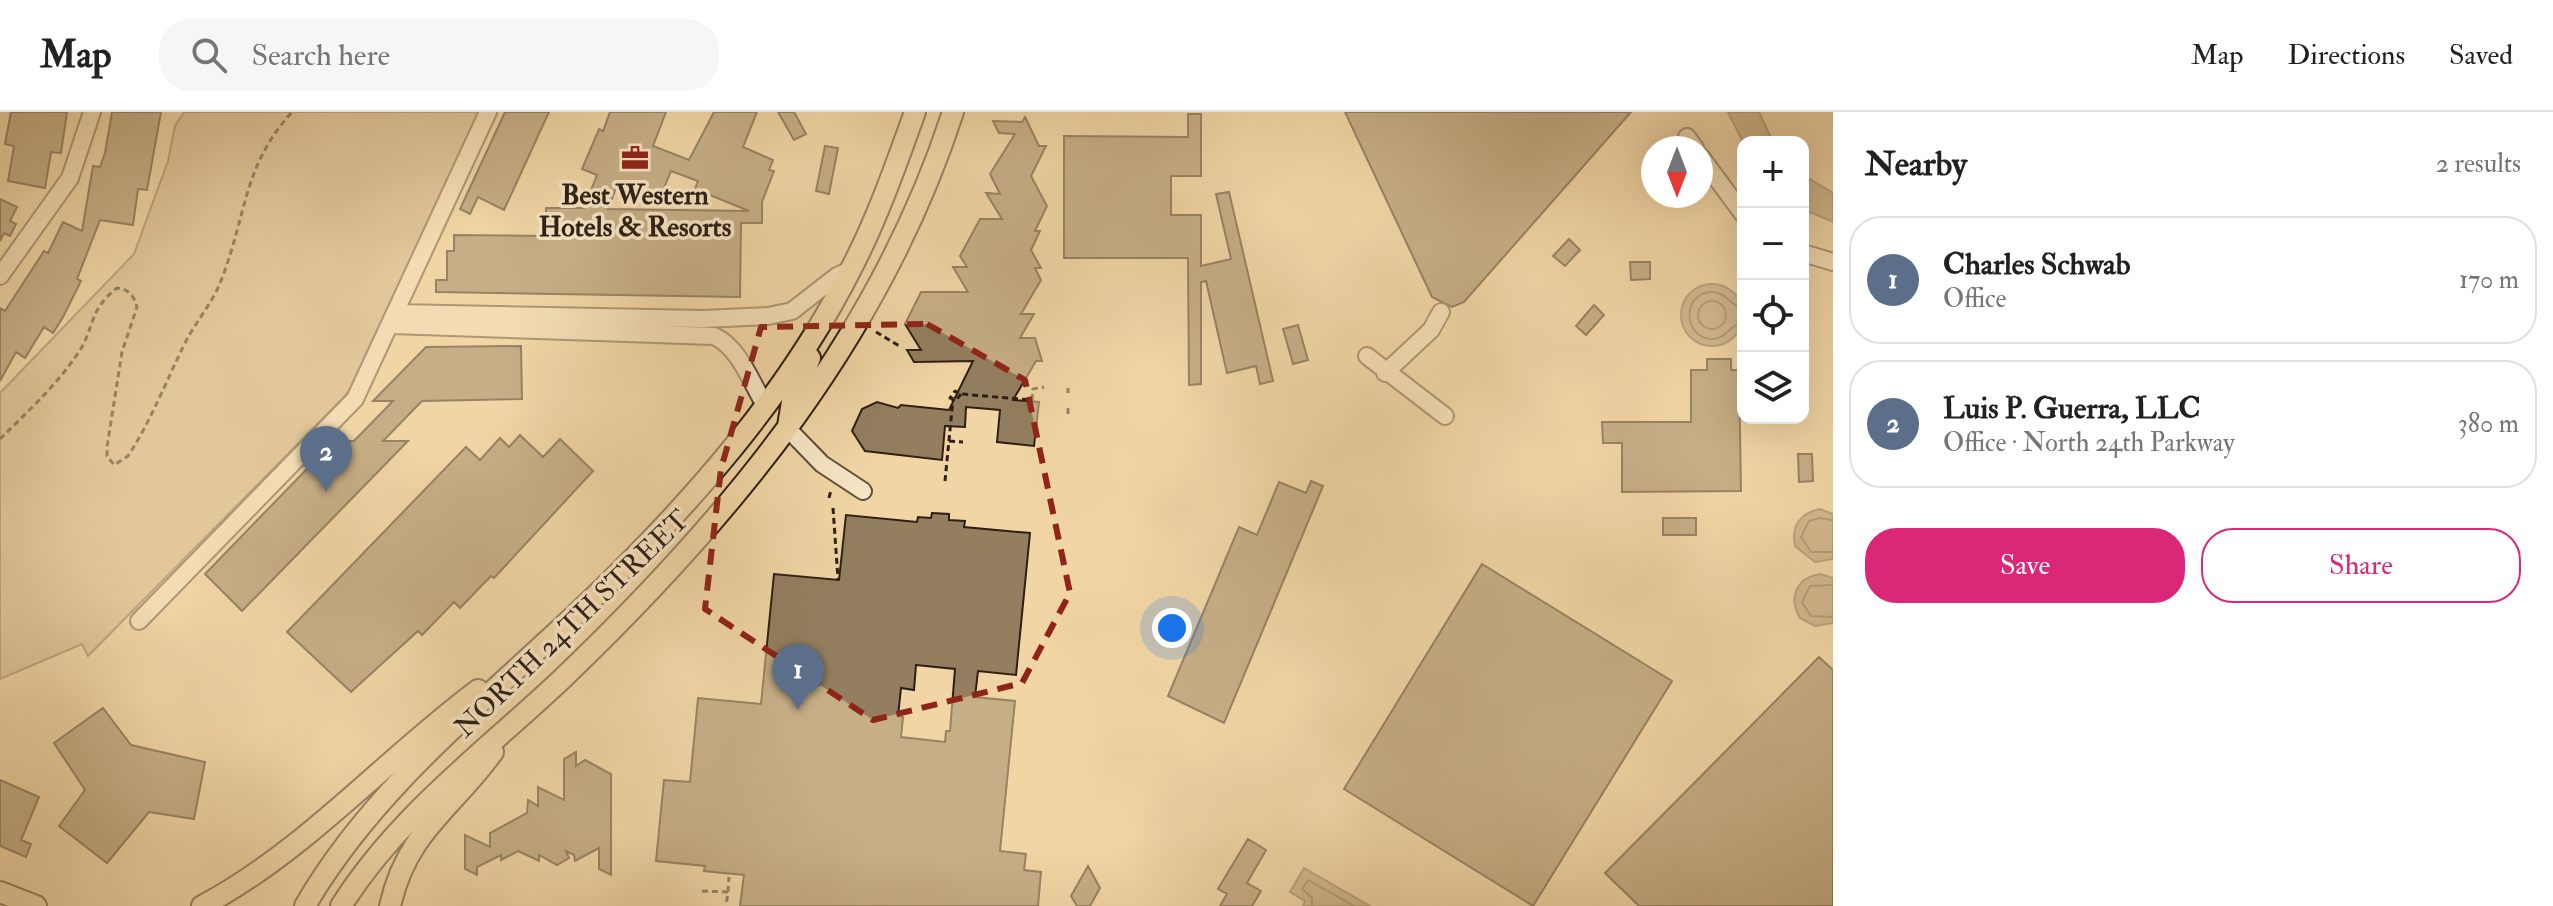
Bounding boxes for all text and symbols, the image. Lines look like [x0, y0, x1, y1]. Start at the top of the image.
search box [159, 19, 719, 91]
text: Map [40, 31, 111, 79]
icon: search [187, 33, 231, 77]
text: Search here [251, 37, 390, 74]
text: Map [2191, 38, 2244, 73]
text: Directions [2288, 38, 2405, 73]
text: Saved [2449, 38, 2513, 73]
north arrow [1641, 136, 1713, 208]
map controls [1737, 136, 1809, 424]
button: + [1737, 136, 1809, 208]
office icon: Best Western Hotels & Resorts [620, 143, 650, 173]
text: Nearby [1865, 143, 1967, 186]
text: 2 results [2436, 148, 2521, 180]
place label: Best Western Hotels & Resorts [539, 178, 732, 245]
button: − [1737, 208, 1809, 280]
text: Charles Schwab [1943, 246, 2130, 283]
text: 1 [1888, 264, 1898, 296]
text: 170 m [2459, 264, 2519, 296]
button: locate [1737, 280, 1809, 352]
text: Office [1943, 283, 2006, 315]
button: layers [1737, 352, 1809, 424]
text: Luis P. Guerra, LLC [1943, 390, 2200, 427]
text: 2 [1886, 408, 1900, 440]
text: 380 m [2458, 408, 2519, 440]
pin: 2 [300, 426, 352, 492]
text: Office · North 24th Parkway [1943, 427, 2235, 459]
street label: NORTH 24TH STREET [447, 503, 697, 745]
button: Save [1865, 528, 2185, 603]
button: Share [2201, 528, 2521, 603]
your location [1152, 608, 1192, 648]
pin: 1 [772, 644, 824, 710]

